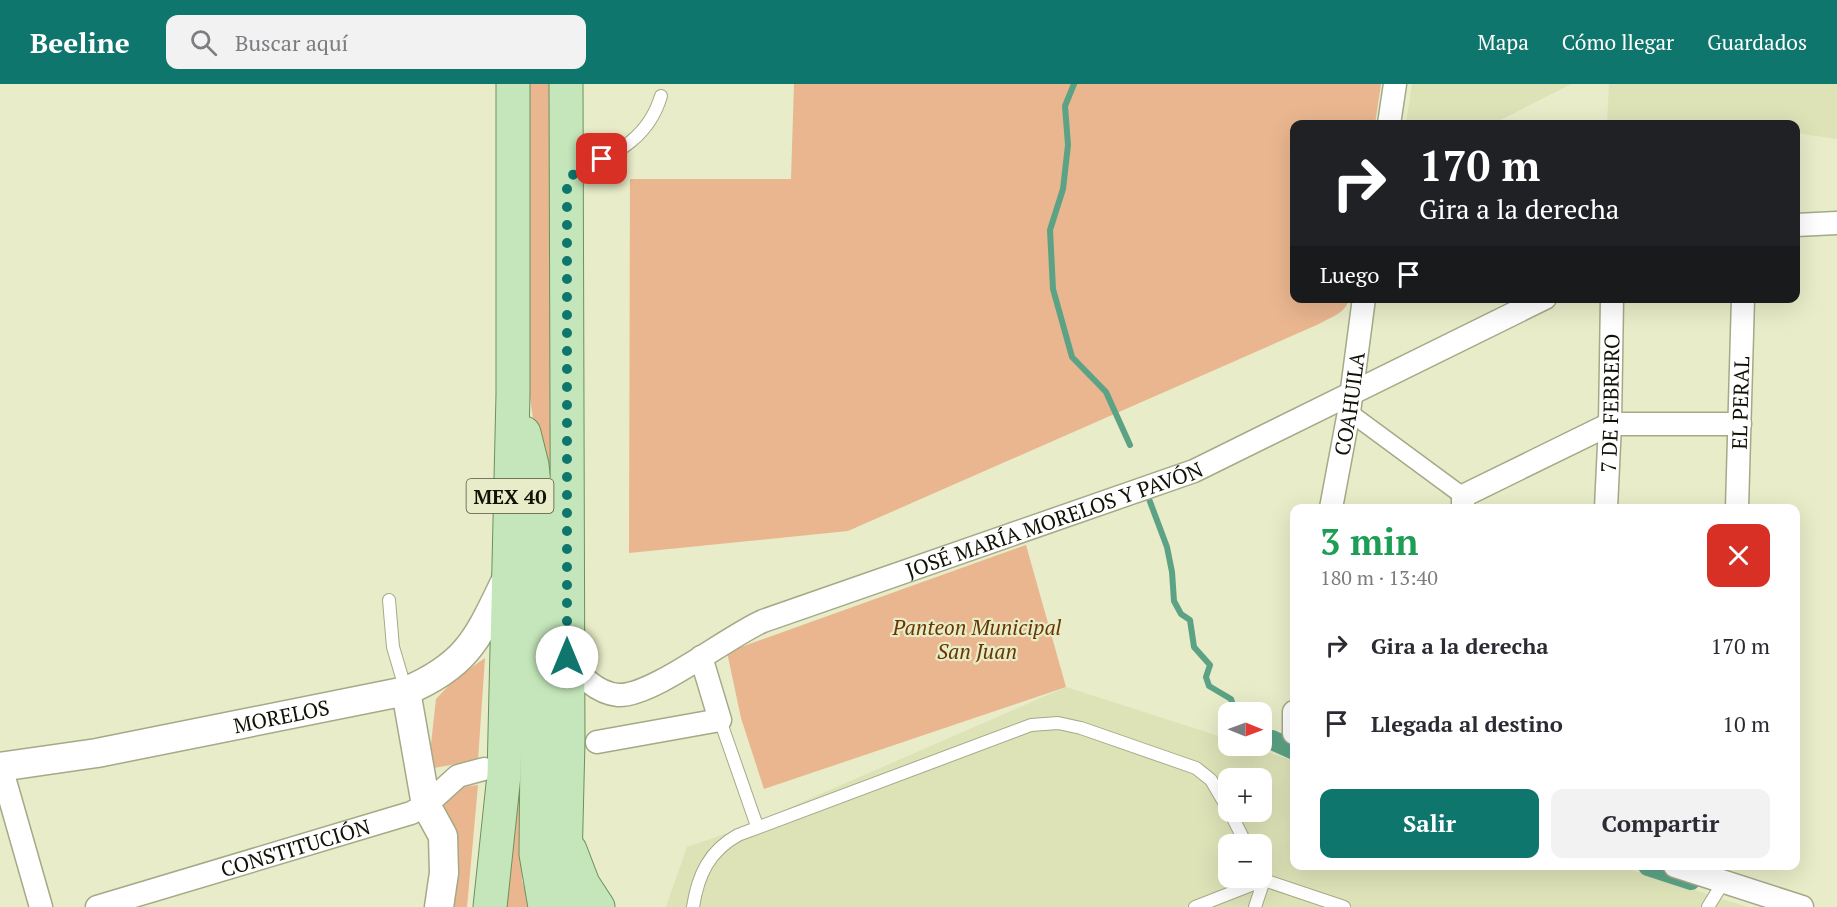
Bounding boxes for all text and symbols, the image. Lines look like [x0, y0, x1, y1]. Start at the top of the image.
search box [166, 15, 586, 69]
text: Beeline [30, 24, 130, 61]
icon: search [187, 26, 220, 59]
text: Buscar aquí [235, 28, 348, 57]
text: Mapa [1477, 28, 1529, 56]
text: Cómo llegar [1562, 28, 1674, 56]
text: Guardados [1707, 28, 1807, 56]
pin [576, 133, 627, 184]
text: 170 m [1419, 137, 1540, 193]
icon: arrive [585, 142, 618, 175]
icon: right [1320, 144, 1398, 222]
text: Gira a la derecha [1419, 191, 1619, 227]
icon: arrive [1392, 258, 1425, 291]
text: Luego [1320, 260, 1380, 289]
street label: 7 DE FEBRERO [1594, 333, 1625, 473]
street label: COAHUILA [1327, 349, 1371, 458]
street label: EL PERAL [1725, 356, 1755, 450]
street label: JOSÉ MARÍA MORELOS Y PAVÓN [902, 455, 1207, 584]
road number: MEX 40 [466, 479, 554, 513]
text: 3 min [1320, 518, 1418, 565]
button: close [1707, 524, 1770, 587]
text: 180 m · 13:40 [1320, 564, 1438, 591]
park label: Panteon Municipal San Juan [892, 613, 1062, 665]
position arrow [535, 625, 599, 689]
icon: right [1320, 629, 1353, 662]
text: Gira a la derecha [1371, 631, 1549, 660]
text: 170 m [1710, 631, 1770, 660]
street label: MORELOS [231, 693, 332, 739]
north arrow [1218, 702, 1272, 756]
map controls [1218, 702, 1272, 888]
icon: arrive [1320, 707, 1353, 740]
text: Llegada al destino [1371, 709, 1563, 738]
text: 10 m [1722, 709, 1770, 738]
button: + [1218, 768, 1272, 822]
button: Salir [1320, 789, 1539, 858]
button: Compartir [1551, 789, 1770, 858]
street label: CONSTITUCIÓN [217, 812, 373, 883]
button: − [1218, 834, 1272, 888]

